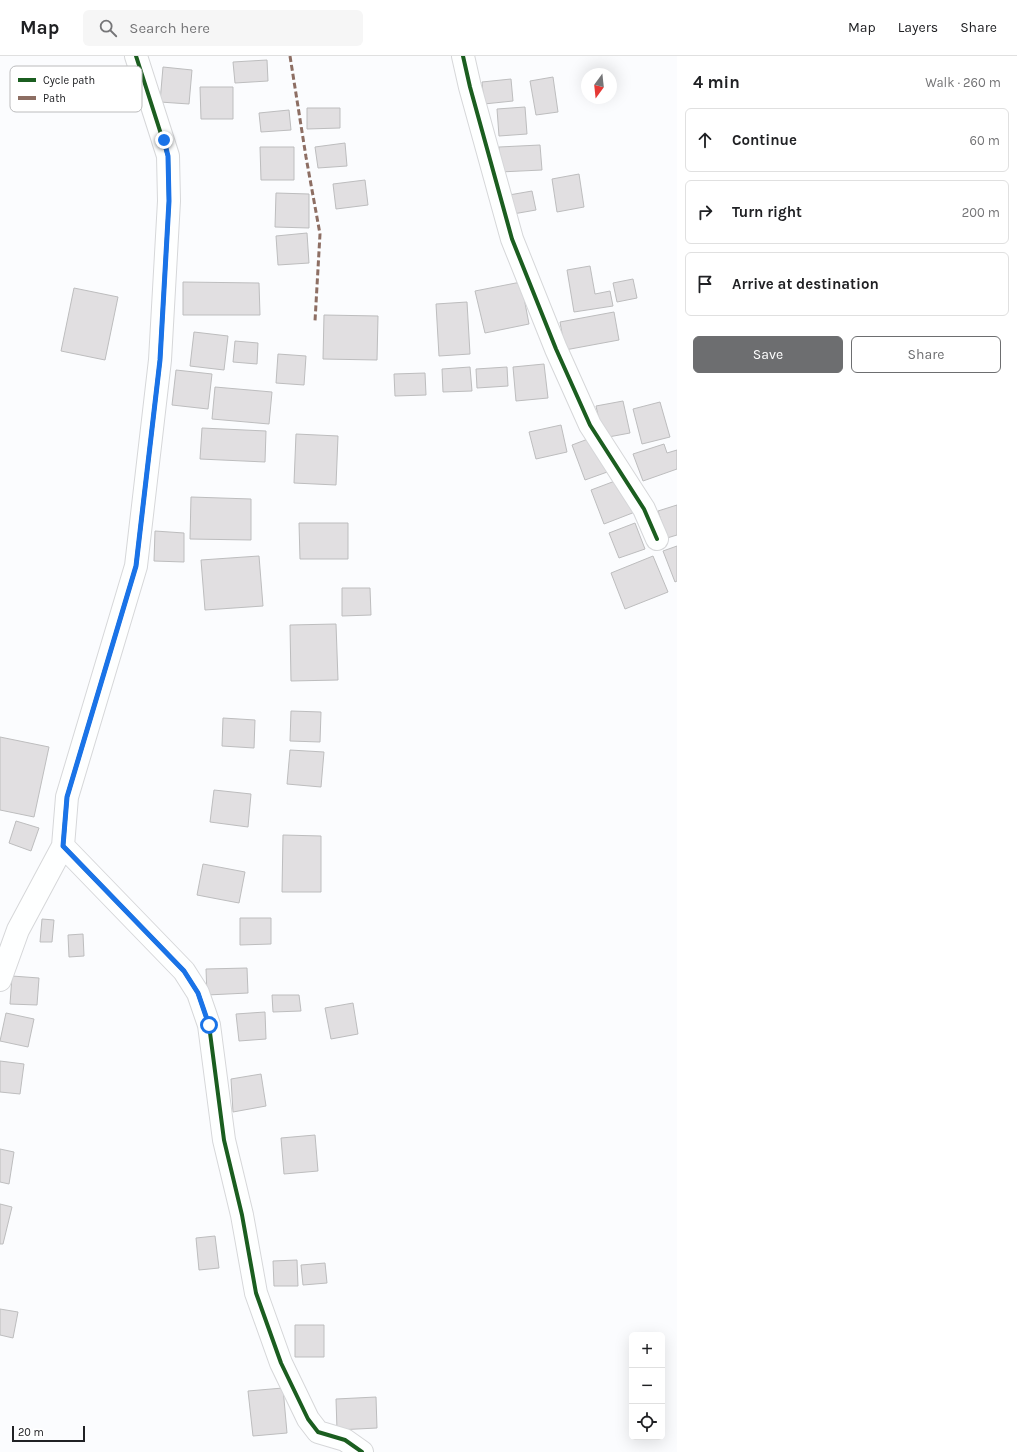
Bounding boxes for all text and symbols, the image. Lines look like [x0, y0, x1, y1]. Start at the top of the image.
search box [83, 10, 363, 46]
text: Map [20, 17, 59, 39]
icon: search [97, 17, 119, 39]
text: Search here [129, 19, 210, 37]
text: Map [848, 19, 876, 36]
text: Layers [898, 19, 938, 36]
text: Share [960, 19, 997, 36]
legend [10, 66, 142, 112]
north arrow [581, 68, 617, 104]
text: 4 min [693, 72, 740, 92]
text: Cycle path [43, 74, 95, 87]
text: Walk · 260 m [925, 75, 1001, 90]
text: Path [43, 92, 66, 105]
icon: ahead [694, 129, 716, 151]
route end [155, 131, 173, 149]
text: Continue [732, 131, 797, 149]
text: 60 m [970, 133, 1000, 148]
icon: right [694, 201, 716, 223]
text: Turn right [732, 203, 802, 221]
text: 200 m [962, 205, 1000, 220]
icon: arrive [694, 273, 716, 295]
text: Arrive at destination [732, 275, 879, 293]
button: Save [693, 336, 843, 373]
button: Share [851, 336, 1001, 373]
route start [200, 1016, 218, 1034]
map controls [629, 1332, 665, 1440]
button: + [629, 1332, 665, 1368]
button: − [629, 1368, 665, 1404]
button: locate [629, 1404, 665, 1440]
scale bar [12, 1424, 85, 1443]
text: 20 m [18, 1426, 44, 1439]

